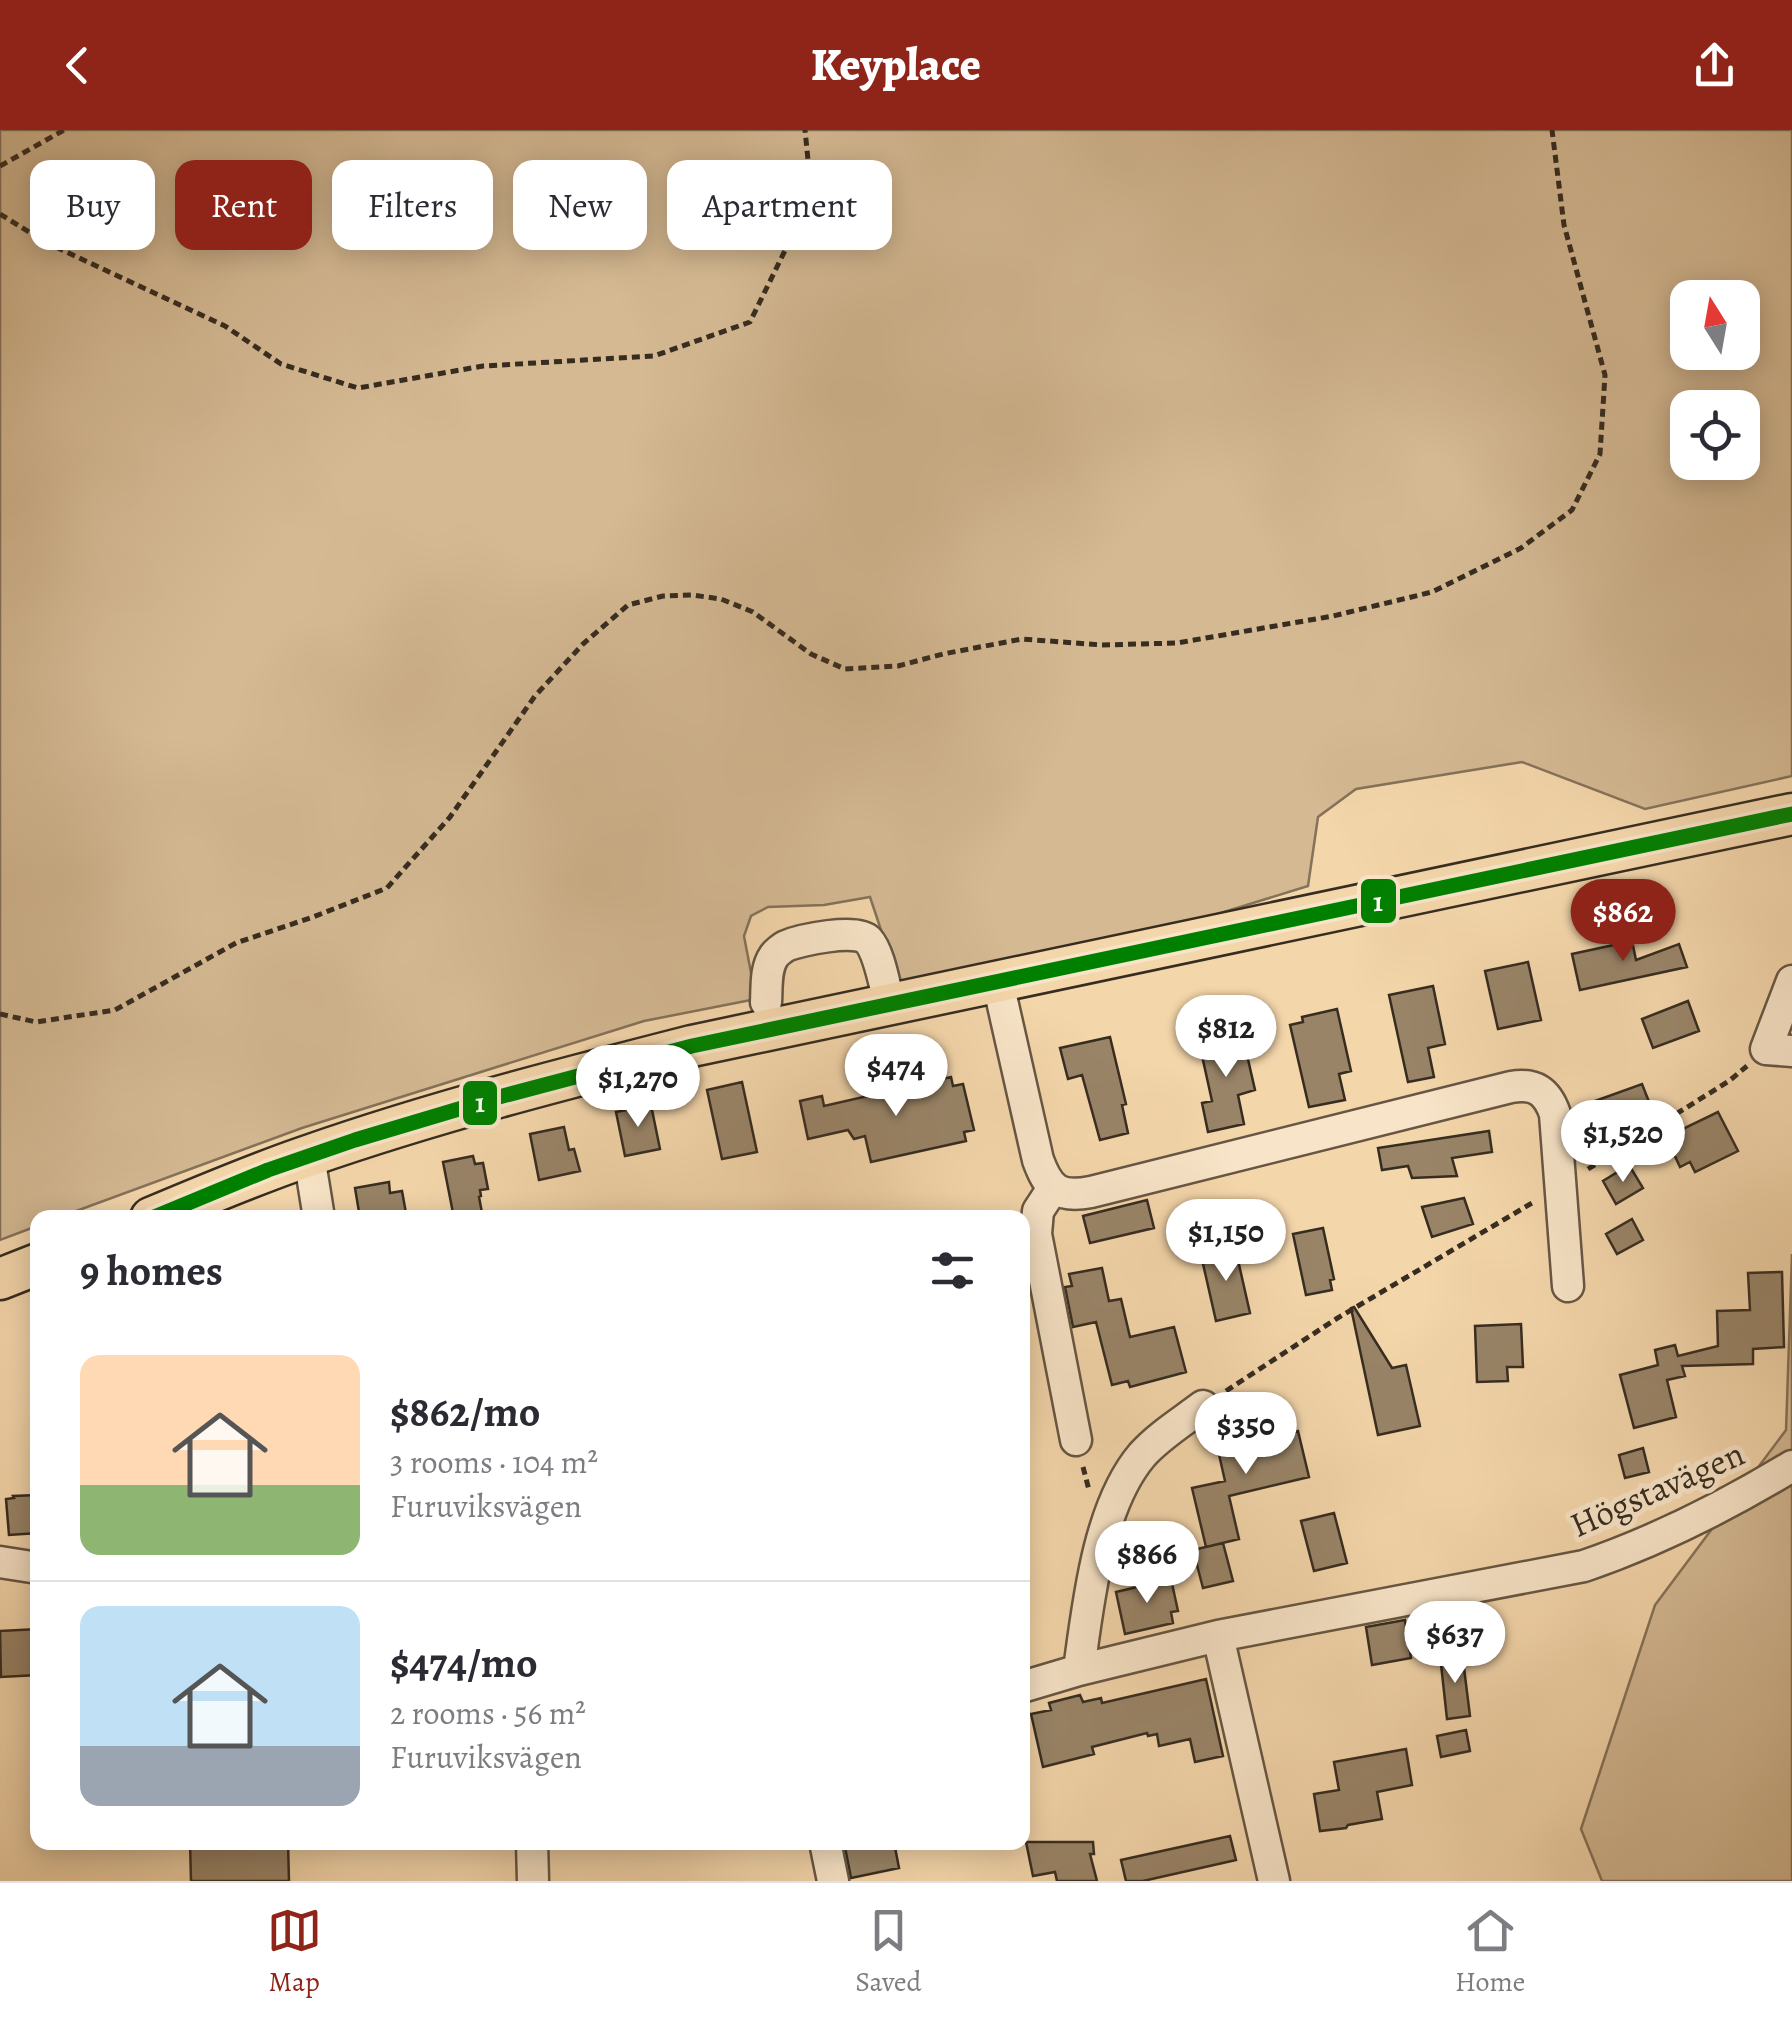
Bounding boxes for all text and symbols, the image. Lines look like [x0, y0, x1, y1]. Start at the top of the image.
text: Keyplace [811, 34, 981, 96]
icon: back [50, 38, 105, 93]
icon: share [1687, 38, 1742, 93]
chip: Buy [30, 160, 155, 250]
chip: Rent [175, 160, 312, 250]
chip: Filters [332, 160, 493, 250]
chip: New [513, 160, 647, 250]
chip: Apartment [667, 160, 892, 250]
north arrow [1670, 280, 1760, 370]
map controls [1670, 280, 1760, 480]
button: locate [1670, 390, 1760, 480]
line badge: 1 [1359, 877, 1398, 925]
pin: $862 [1564, 879, 1682, 964]
text: 1 [1373, 883, 1383, 921]
text: $862 [1593, 889, 1653, 933]
pin: $812 [1167, 995, 1285, 1080]
text: $812 [1197, 1005, 1255, 1049]
pin: $474 [837, 1034, 955, 1119]
text: $474 [867, 1044, 925, 1088]
pin: $1,270 [557, 1045, 719, 1130]
text: $1,270 [598, 1055, 678, 1099]
line badge: 1 [461, 1079, 499, 1127]
text: 1 [475, 1084, 485, 1122]
pin: $1,520 [1542, 1100, 1704, 1185]
text: $1,520 [1583, 1110, 1663, 1154]
pin: $1,150 [1145, 1199, 1307, 1284]
text: $1,150 [1188, 1209, 1264, 1253]
text: 9 homes [80, 1242, 223, 1299]
icon: filters [925, 1243, 980, 1298]
text: $862/mo [390, 1383, 540, 1440]
pin: $350 [1187, 1392, 1305, 1477]
icon: home [160, 1395, 280, 1515]
text: $350 [1217, 1402, 1275, 1446]
street label: Högstavägen [1562, 1429, 1752, 1549]
text: 3 rooms · 104 m² [390, 1440, 598, 1484]
text: Furuviksvägen [390, 1484, 582, 1528]
pin: $866 [1088, 1521, 1206, 1606]
text: $866 [1117, 1531, 1177, 1575]
pin: $637 [1396, 1601, 1514, 1686]
text: $637 [1426, 1611, 1484, 1655]
text: $474/mo [390, 1634, 538, 1691]
icon: home [160, 1646, 280, 1766]
text: 2 rooms · 56 m² [390, 1691, 586, 1735]
text: Furuviksvägen [390, 1735, 582, 1779]
tab: Map [267, 1903, 322, 2001]
tab: Saved [855, 1903, 922, 2001]
tab: Home [1455, 1903, 1525, 2001]

